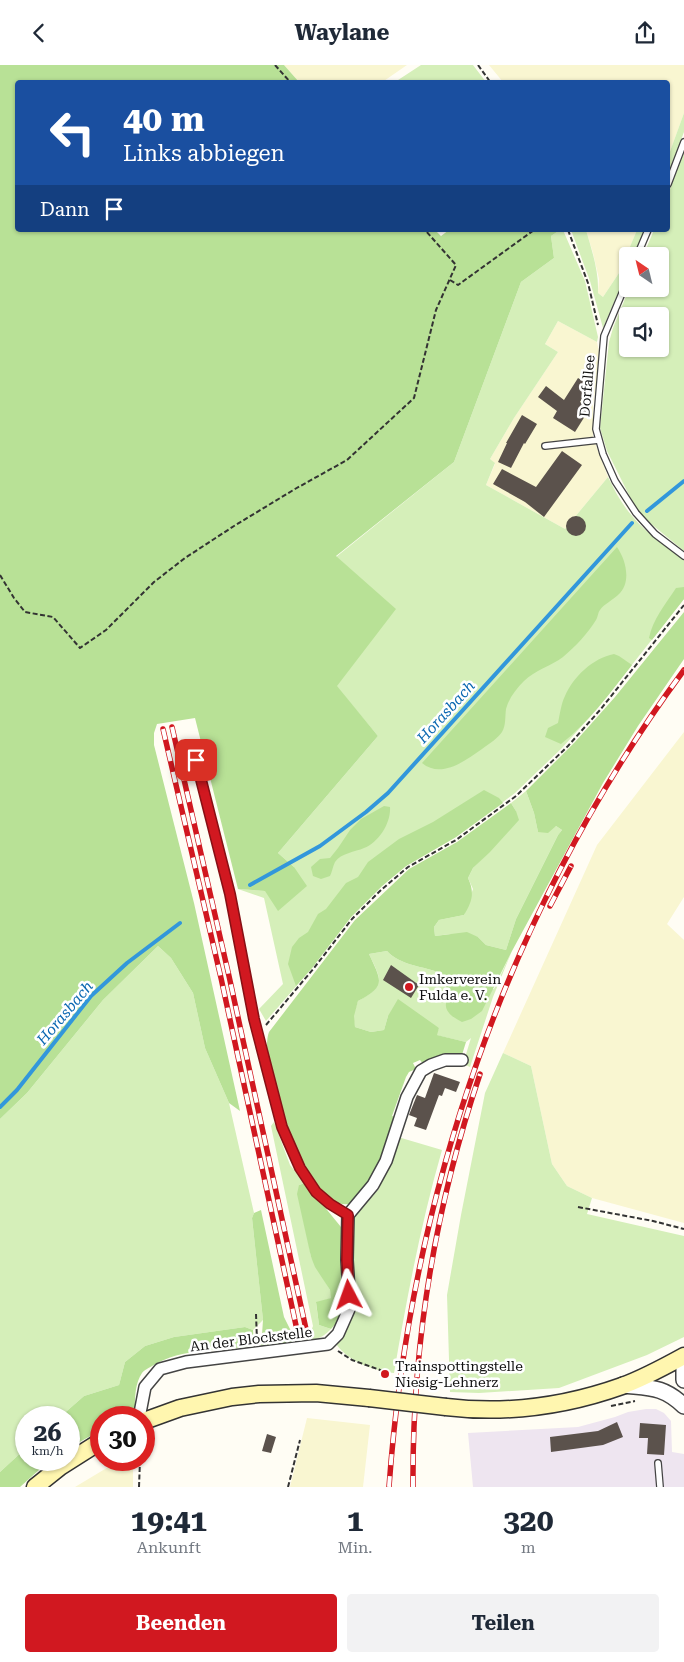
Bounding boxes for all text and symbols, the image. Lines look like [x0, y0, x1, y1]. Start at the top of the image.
icon: back [25, 19, 53, 47]
icon: share [631, 19, 659, 47]
text: Waylane [294, 20, 390, 45]
text: 40 m [123, 99, 205, 140]
icon: left [40, 100, 105, 165]
text: Links abbiegen [123, 141, 285, 166]
icon: arrive [100, 195, 128, 223]
text: Dann [40, 198, 90, 221]
north arrow [619, 247, 669, 297]
map controls [619, 247, 669, 357]
button: sound [619, 307, 669, 357]
street label: Dorfallee [576, 354, 598, 418]
water label: Horasbach [413, 677, 479, 748]
pin [175, 739, 217, 781]
icon: arrive [182, 746, 210, 774]
place label: Imkerverein Fulda e. V. [419, 971, 501, 1003]
water label: Horasbach [32, 977, 97, 1049]
marker: Imkerverein Fulda e. V. [403, 981, 415, 993]
position arrow [322, 1268, 374, 1320]
street label: An der Blockstelle [189, 1324, 313, 1354]
place label: Trainspottingstelle Niesig-Lehnerz [395, 1358, 523, 1390]
marker: Trainspottingstelle Niesig-Lehnerz [379, 1368, 391, 1380]
speed limit sign: 30 [90, 1406, 155, 1471]
text: 26 [33, 1418, 62, 1447]
text: km/h [31, 1444, 64, 1458]
text: 19:41 [131, 1503, 207, 1538]
text: 1 [347, 1503, 363, 1538]
text: 320 [503, 1503, 553, 1538]
text: Ankunft [137, 1538, 201, 1557]
text: Min. [338, 1538, 372, 1557]
text: m [521, 1538, 536, 1557]
button: Beenden [25, 1594, 337, 1652]
button: Teilen [347, 1594, 659, 1652]

